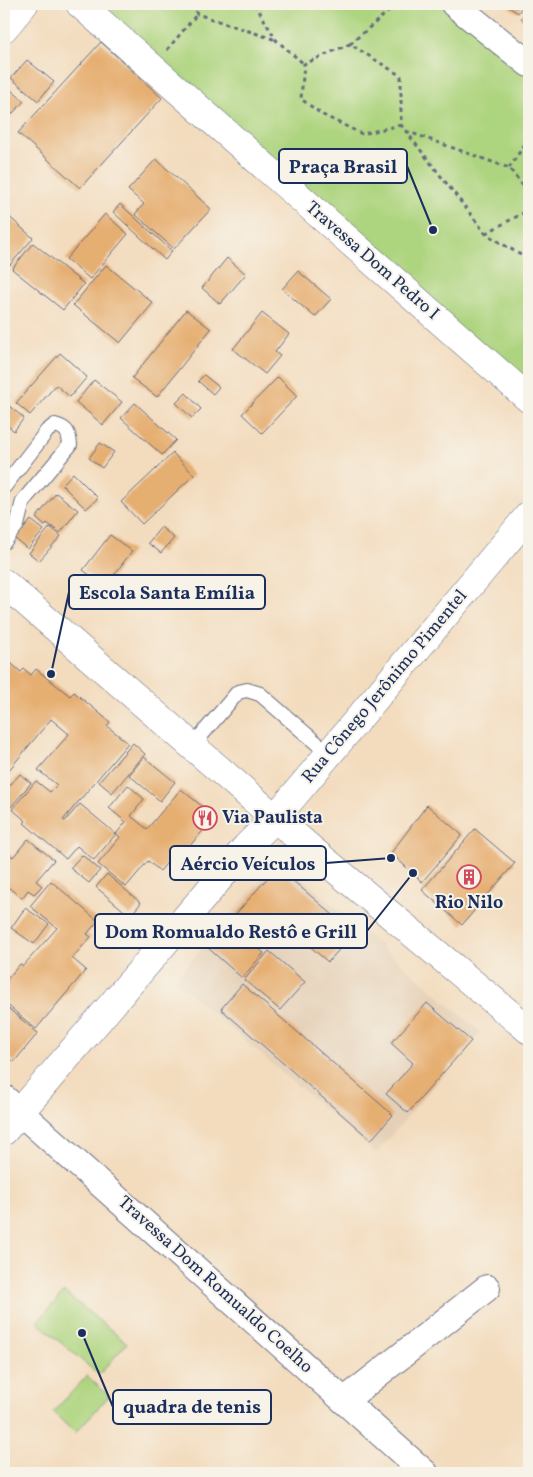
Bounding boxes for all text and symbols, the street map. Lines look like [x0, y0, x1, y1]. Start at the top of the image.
callout: Praça Brasil [279, 149, 407, 183]
text: Praça Brasil [289, 155, 397, 181]
street label: Travessa Dom Pedro I [300, 196, 444, 326]
callout: Escola Santa Emília [69, 575, 265, 609]
text: Escola Santa Emília [79, 581, 255, 607]
street label: Rua Cônego Jerônimo Pimentel [296, 585, 474, 789]
restaurant icon: Via Paulista [192, 805, 218, 831]
place label: Via Paulista [222, 806, 323, 831]
callout: Aércio Veículos [170, 846, 326, 880]
text: Aércio Veículos [180, 852, 316, 878]
building icon: Rio Nilo [456, 864, 482, 890]
place label: Rio Nilo [435, 891, 503, 916]
callout: Dom Romualdo Restô e Grill [95, 914, 367, 948]
text: Dom Romualdo Restô e Grill [105, 920, 357, 946]
street label: Travessa Dom Romualdo Coelho [112, 1191, 318, 1379]
callout: quadra de tenis [113, 1390, 271, 1424]
text: quadra de tenis [123, 1395, 261, 1421]

